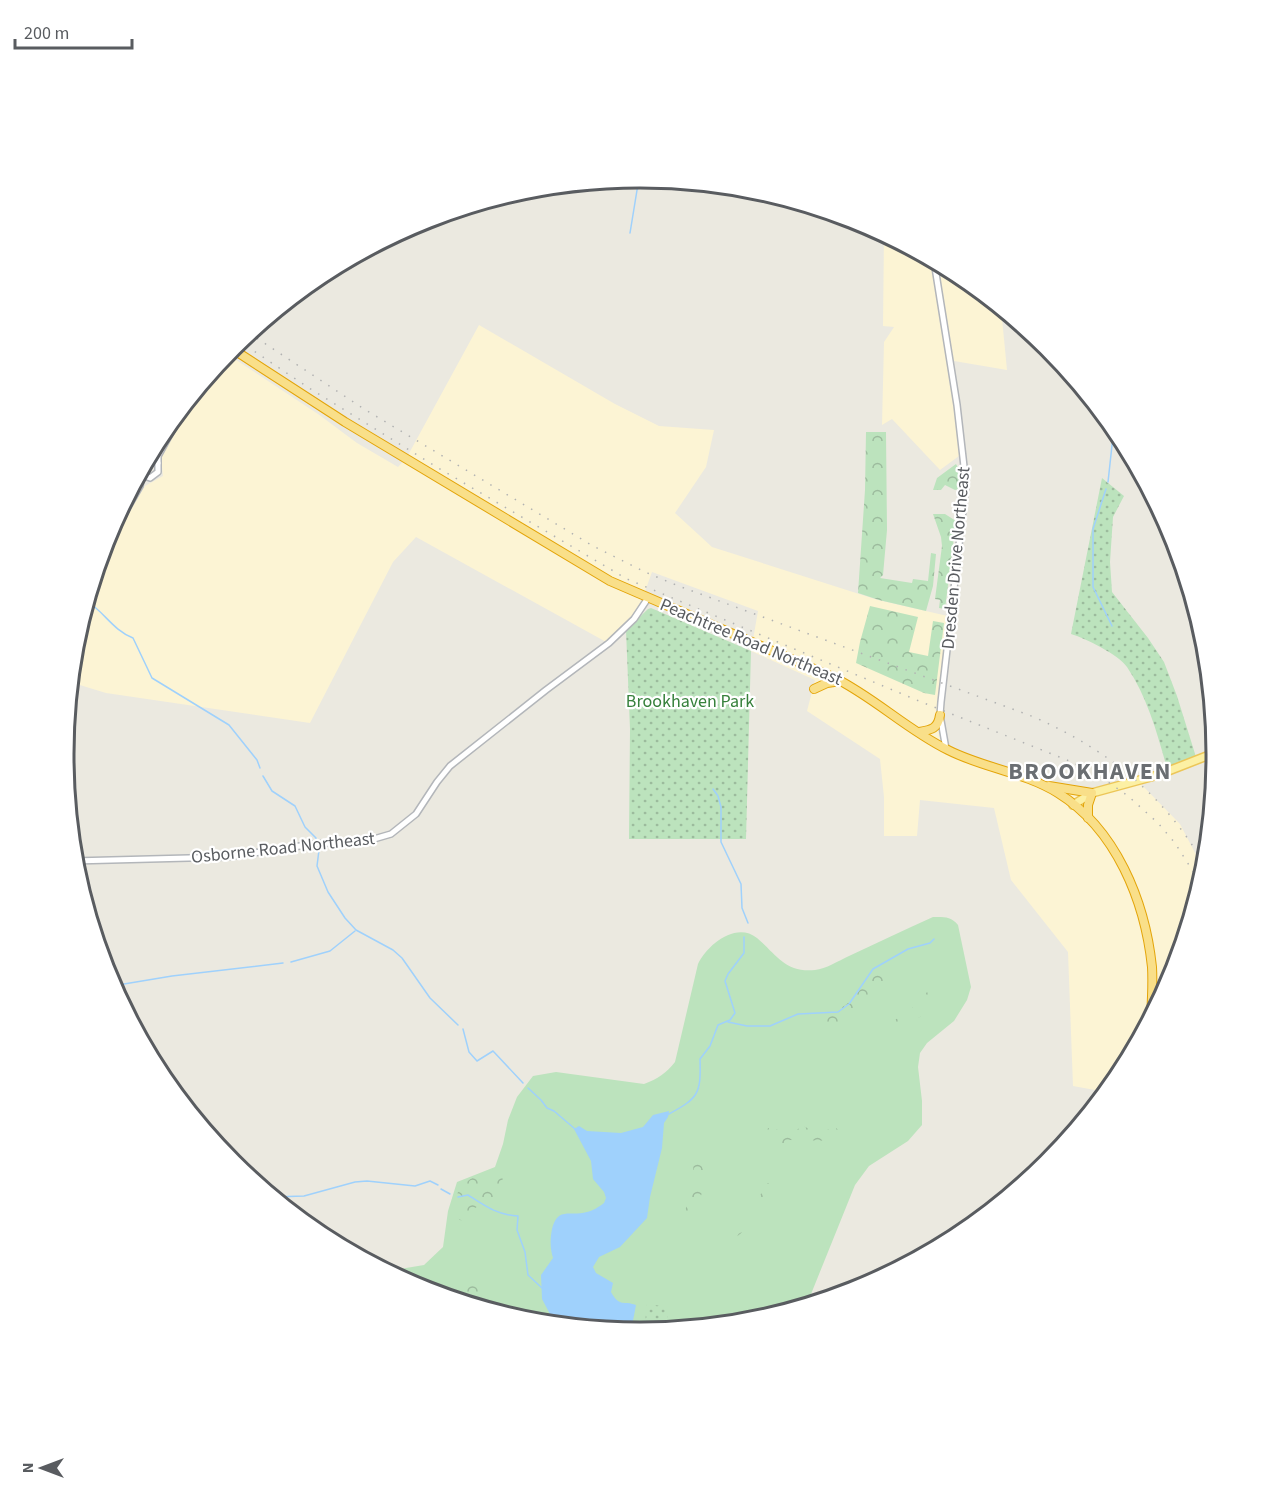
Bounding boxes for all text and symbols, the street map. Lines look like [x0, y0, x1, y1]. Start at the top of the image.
scale bar [15, 12, 132, 50]
text: 200 m [24, 21, 69, 46]
street label: Dresden Drive Northeast [936, 466, 976, 650]
street label: Peachtree Road Northeast [656, 592, 846, 692]
park label: Brookhaven Park [626, 689, 754, 714]
district label: BROOKHAVEN [1008, 754, 1172, 789]
street label: Osborne Road Northeast [190, 826, 376, 870]
north arrow [12, 1438, 72, 1498]
text: N [17, 1463, 39, 1473]

